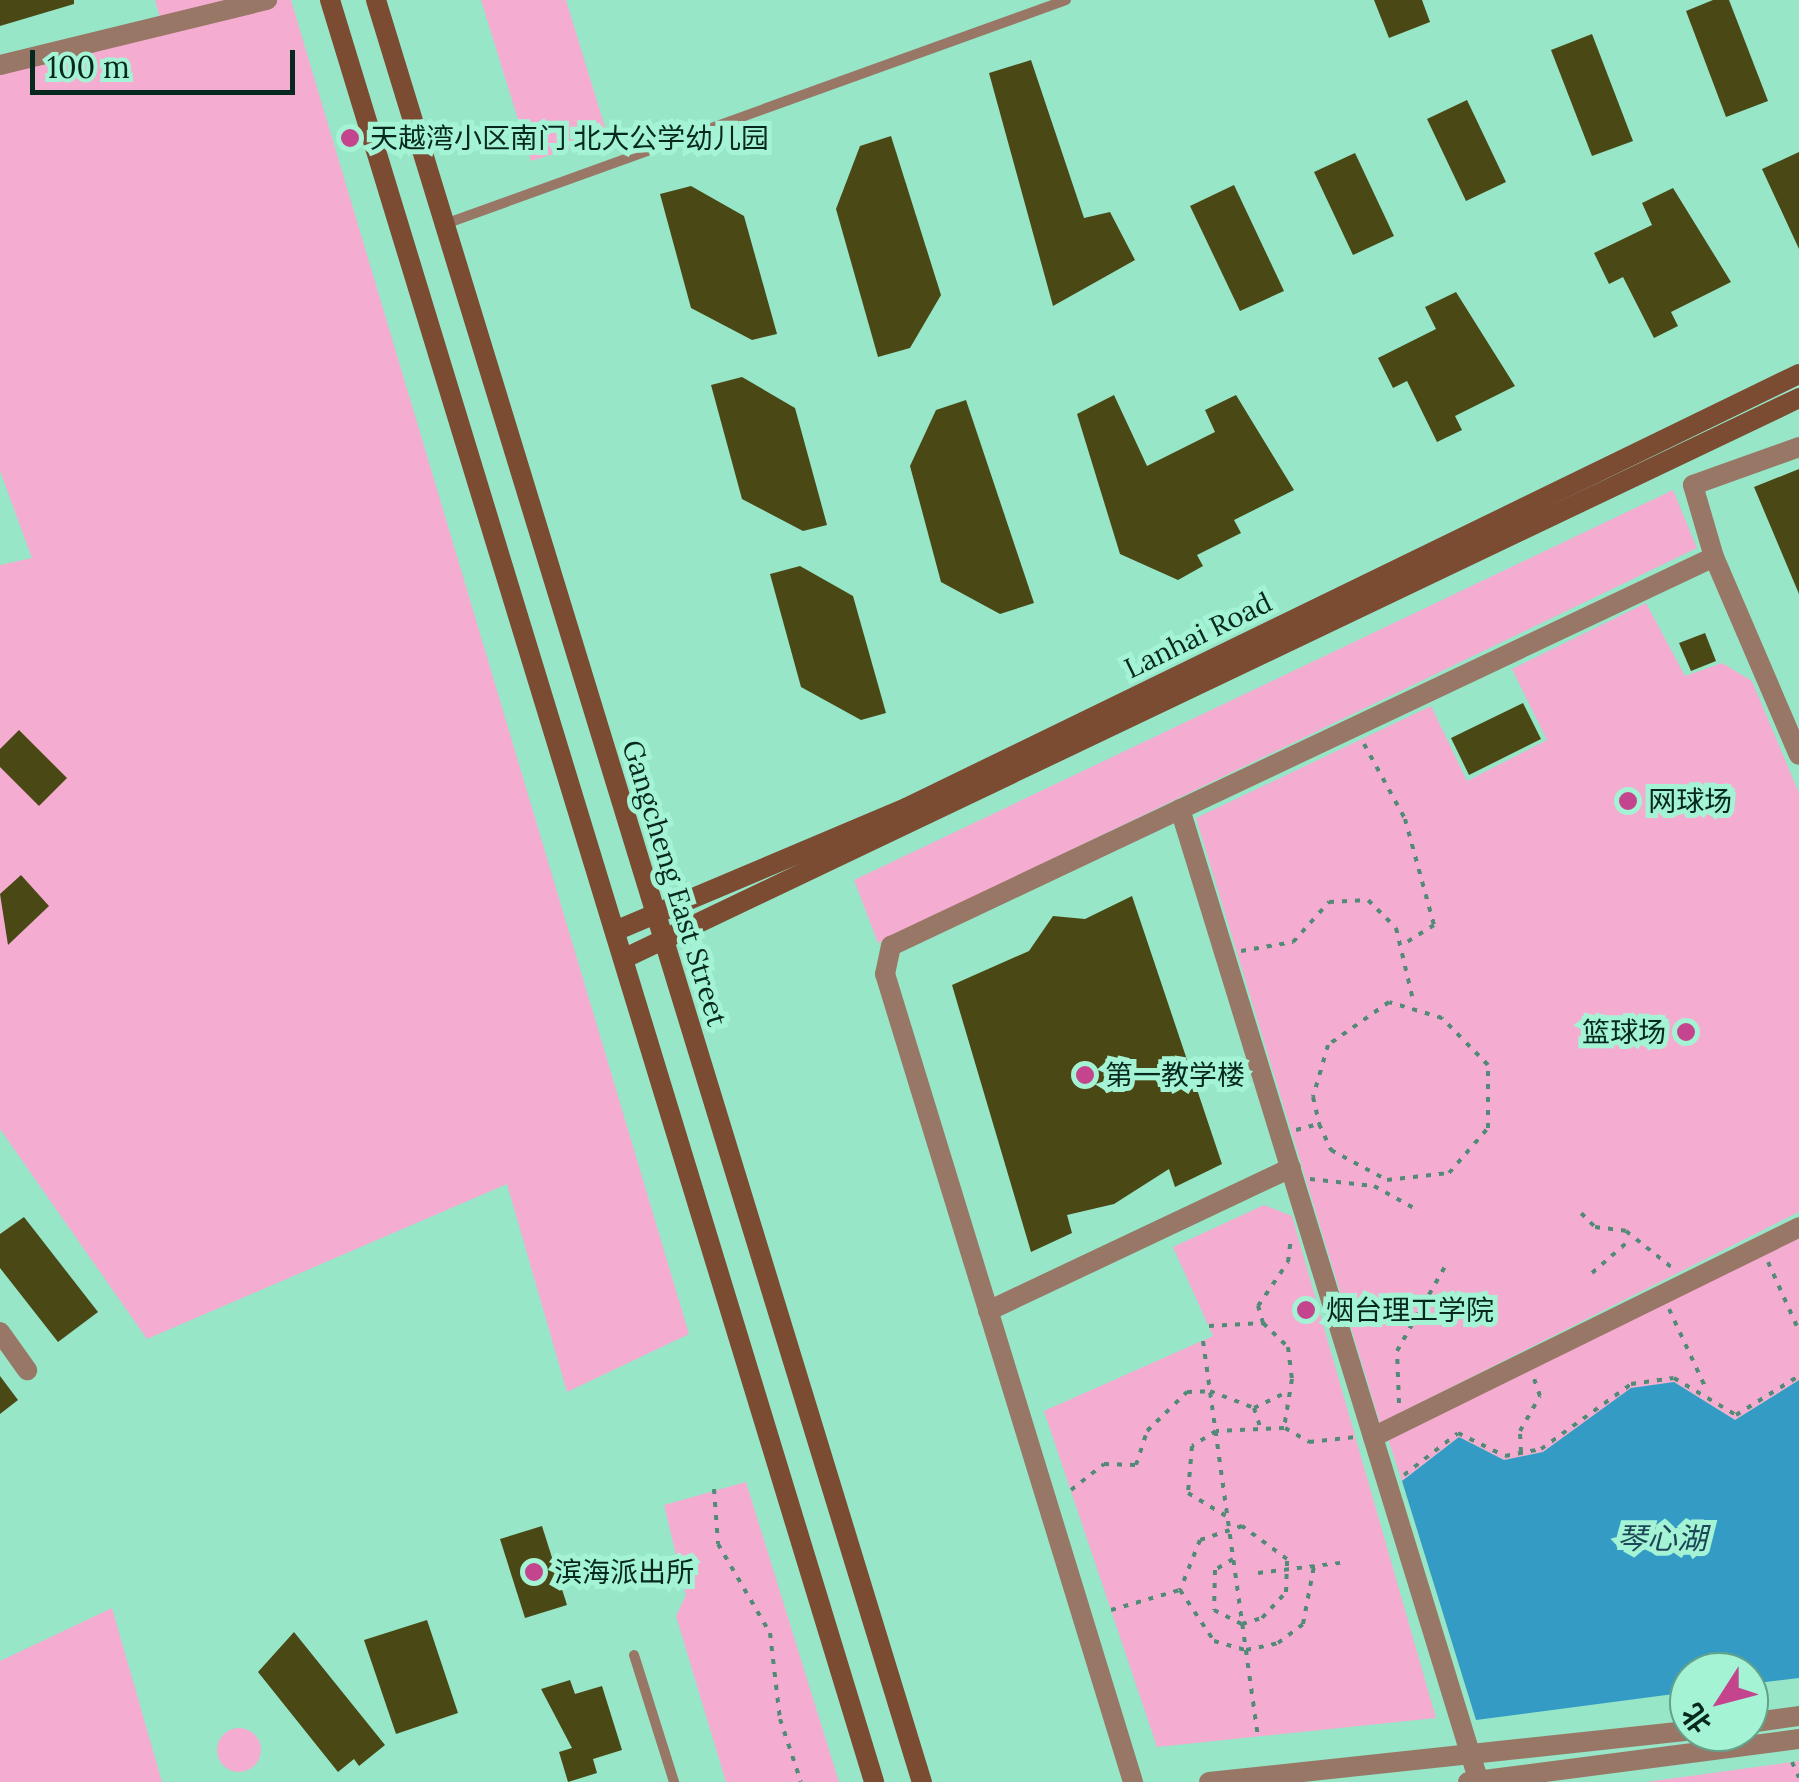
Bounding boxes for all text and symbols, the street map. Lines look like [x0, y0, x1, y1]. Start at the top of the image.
scale bar [35, 30, 300, 92]
text: 100 m [47, 48, 130, 86]
place label: 天越湾小区南门 北大公学幼儿园 [370, 121, 769, 155]
marker: 天越湾小区南门 北大公学幼儿园 [339, 127, 361, 149]
street label: Lanhai Road [1119, 585, 1277, 685]
street label: Gangcheng East Street [615, 736, 735, 1030]
place label: 网球场 [1648, 784, 1732, 818]
marker: 网球场 [1617, 790, 1639, 812]
place label: 篮球场 [1582, 1015, 1666, 1049]
marker: 篮球场 [1675, 1021, 1697, 1043]
place label: 第一教学楼 [1105, 1058, 1245, 1092]
marker: 第一教学楼 [1074, 1064, 1096, 1086]
place label: 烟台理工学院 [1326, 1293, 1494, 1327]
marker: 烟台理工学院 [1295, 1299, 1317, 1321]
water label: 琴心湖 [1617, 1520, 1707, 1556]
place label: 滨海派出所 [554, 1555, 694, 1589]
marker: 滨海派出所 [523, 1561, 545, 1583]
north arrow [1669, 1652, 1769, 1752]
text: 北 [1674, 1697, 1719, 1740]

